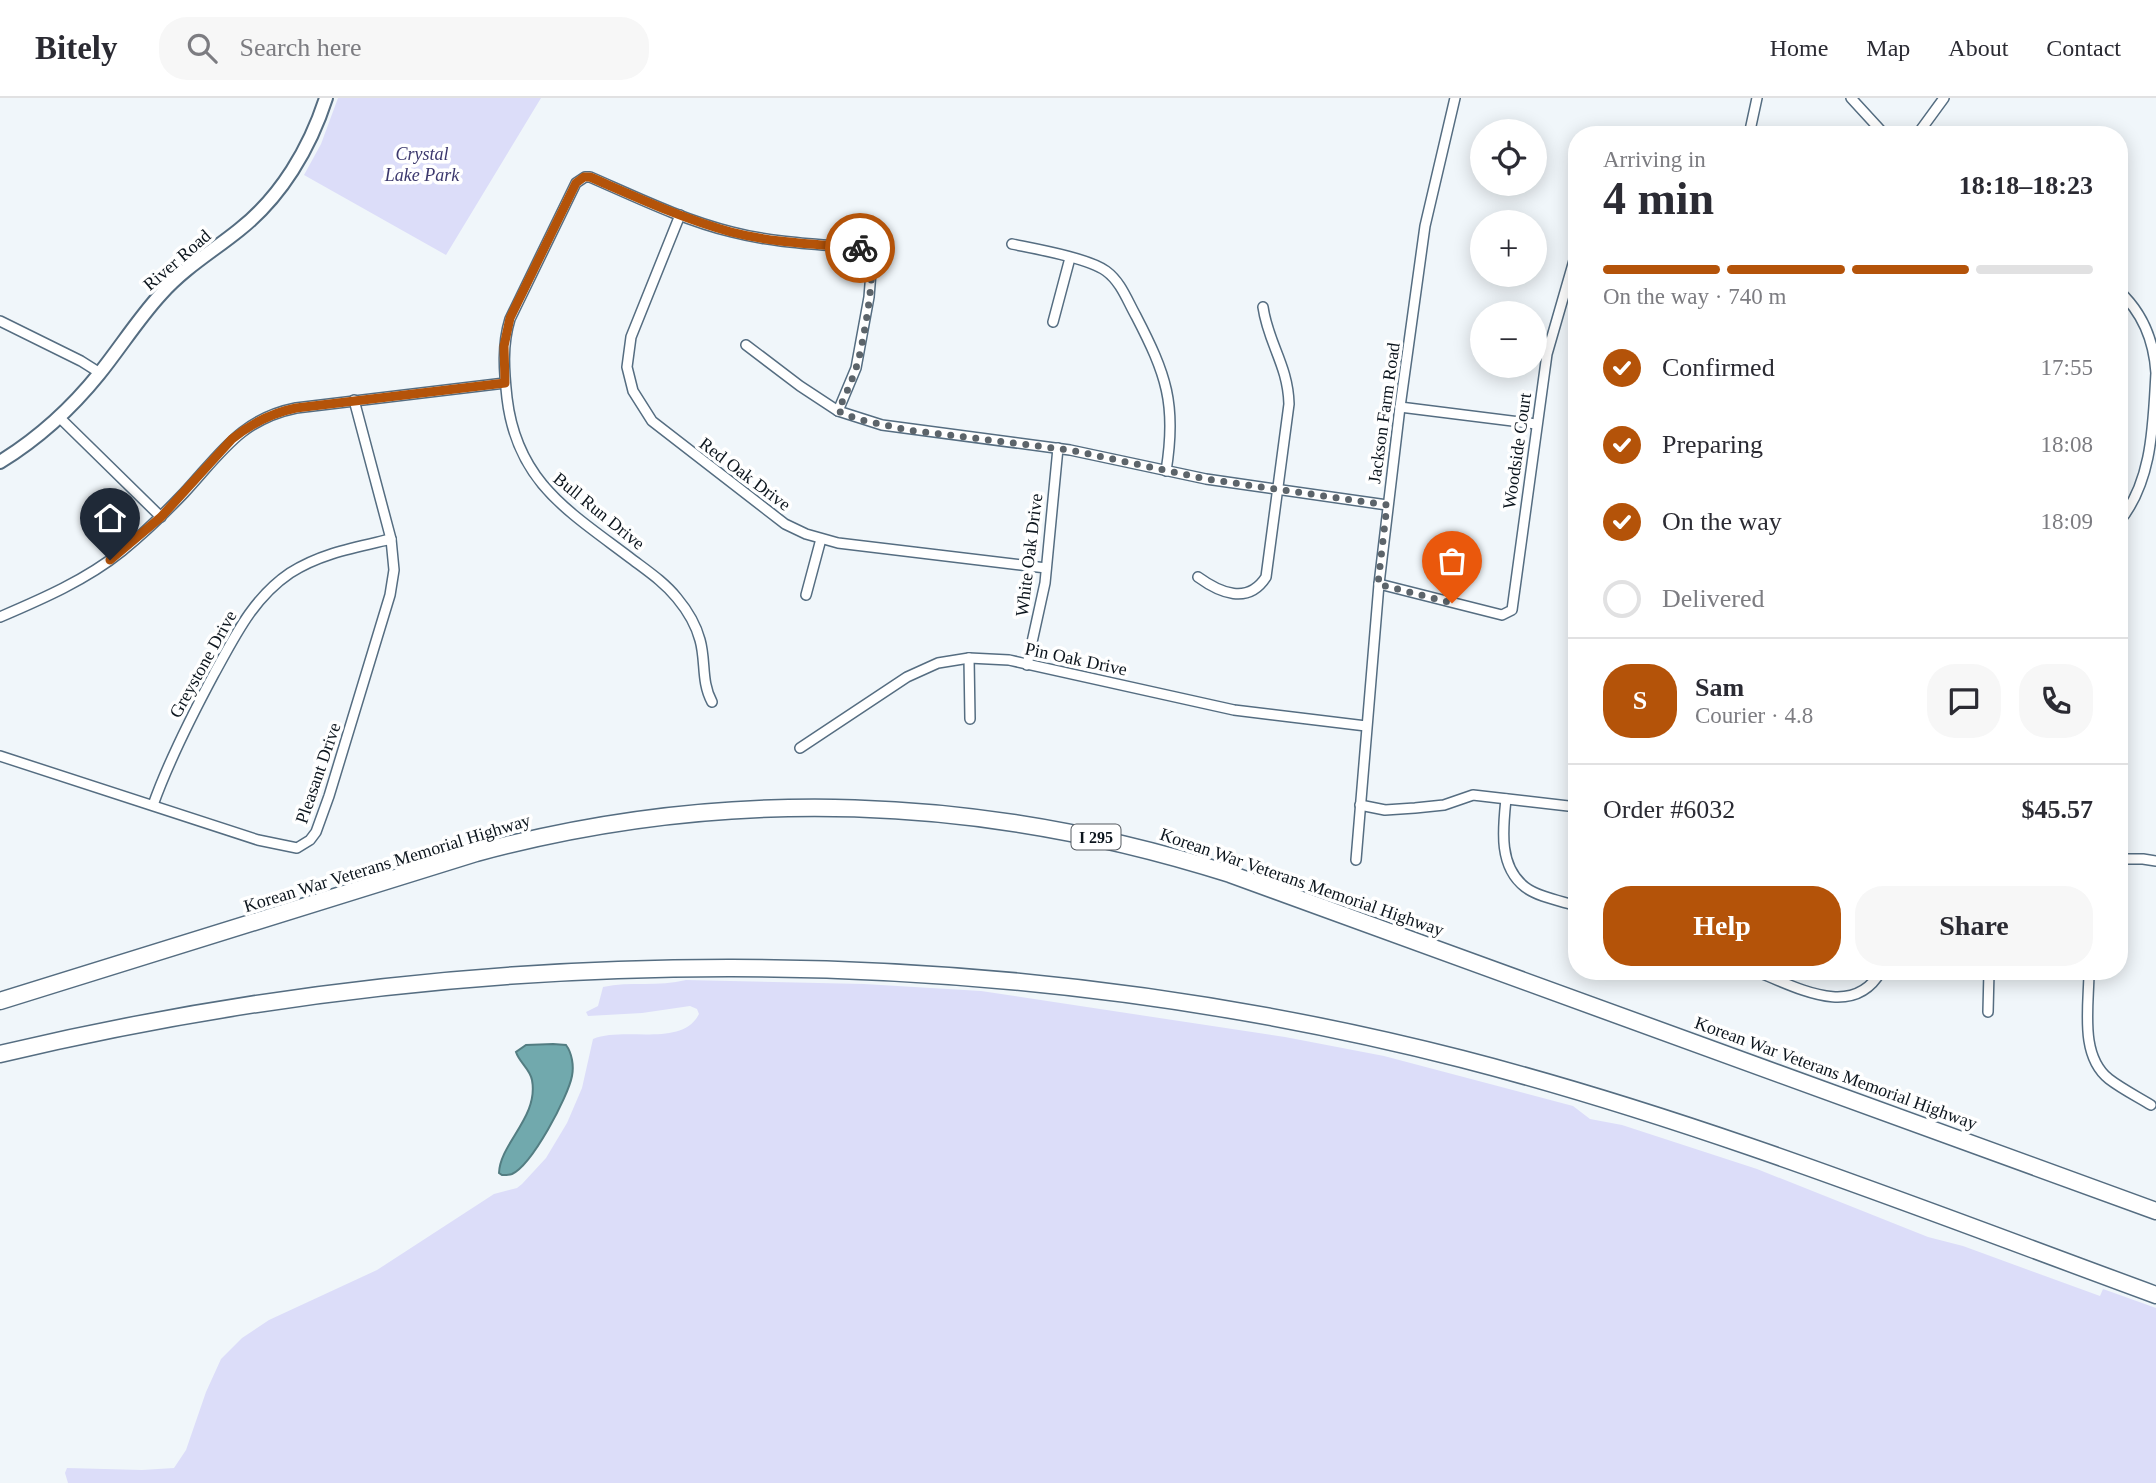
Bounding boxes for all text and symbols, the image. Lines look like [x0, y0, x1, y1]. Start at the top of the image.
search box [159, 17, 649, 80]
icon: search [183, 29, 221, 67]
text: Bitely [35, 30, 117, 66]
text: Search here [239, 33, 361, 62]
text: Home [1770, 35, 1828, 61]
text: Map [1866, 35, 1910, 61]
text: About [1948, 35, 2008, 61]
text: Contact [2046, 35, 2121, 61]
map controls [1470, 119, 1547, 378]
button: locate [1470, 119, 1547, 196]
park label: Crystal Lake Park [384, 144, 460, 185]
text: Arriving in [1603, 147, 1706, 172]
text: 18:18–18:23 [1959, 171, 2093, 200]
text: 4 min [1603, 173, 1714, 224]
button: + [1470, 210, 1547, 287]
courier [825, 213, 895, 283]
street label: River Road [139, 225, 215, 295]
icon: bike [841, 229, 879, 267]
text: On the way · 740 m [1603, 284, 1786, 309]
button: − [1470, 301, 1547, 378]
street label: Jackson Farm Road [1364, 341, 1404, 485]
icon: check [1603, 349, 1641, 387]
text: Confirmed [1662, 353, 1775, 382]
text: 17:55 [2041, 355, 2093, 380]
street label: Woodside Court [1499, 392, 1535, 510]
icon: check [1603, 426, 1641, 464]
text: Preparing [1662, 430, 1763, 459]
text: 18:08 [2041, 432, 2093, 457]
street label: Red Oak Drive [695, 433, 795, 515]
street label: Bull Run Drive [550, 468, 648, 554]
pin [80, 488, 140, 560]
street label: White Oak Drive [1012, 492, 1046, 618]
icon: home [91, 499, 129, 537]
icon: check [1603, 503, 1641, 541]
text: On the way [1662, 507, 1782, 536]
text: 18:09 [2041, 509, 2093, 534]
pin [1422, 531, 1482, 603]
icon: bag [1433, 542, 1471, 580]
text: Delivered [1662, 584, 1765, 613]
street label: Greystone Drive [165, 607, 241, 721]
street label: Pin Oak Drive [1023, 638, 1129, 680]
button: chat [1927, 664, 2001, 738]
button: phone [2019, 664, 2093, 738]
text: Sam [1695, 673, 1744, 702]
text: S [1633, 686, 1647, 715]
text: Courier · 4.8 [1695, 703, 1813, 728]
street label: Pleasant Drive [291, 720, 345, 826]
text: Order #6032 [1603, 795, 1735, 824]
text: $45.57 [2022, 795, 2093, 824]
street label: Korean War Veterans Memorial Highway [241, 810, 533, 916]
road number: I 295 [1072, 824, 1120, 850]
street label: Korean War Veterans Memorial Highway [1157, 824, 1447, 940]
button: Help [1603, 886, 1841, 966]
button: Share [1855, 886, 2093, 966]
street label: Korean War Veterans Memorial Highway [1692, 1013, 1980, 1133]

